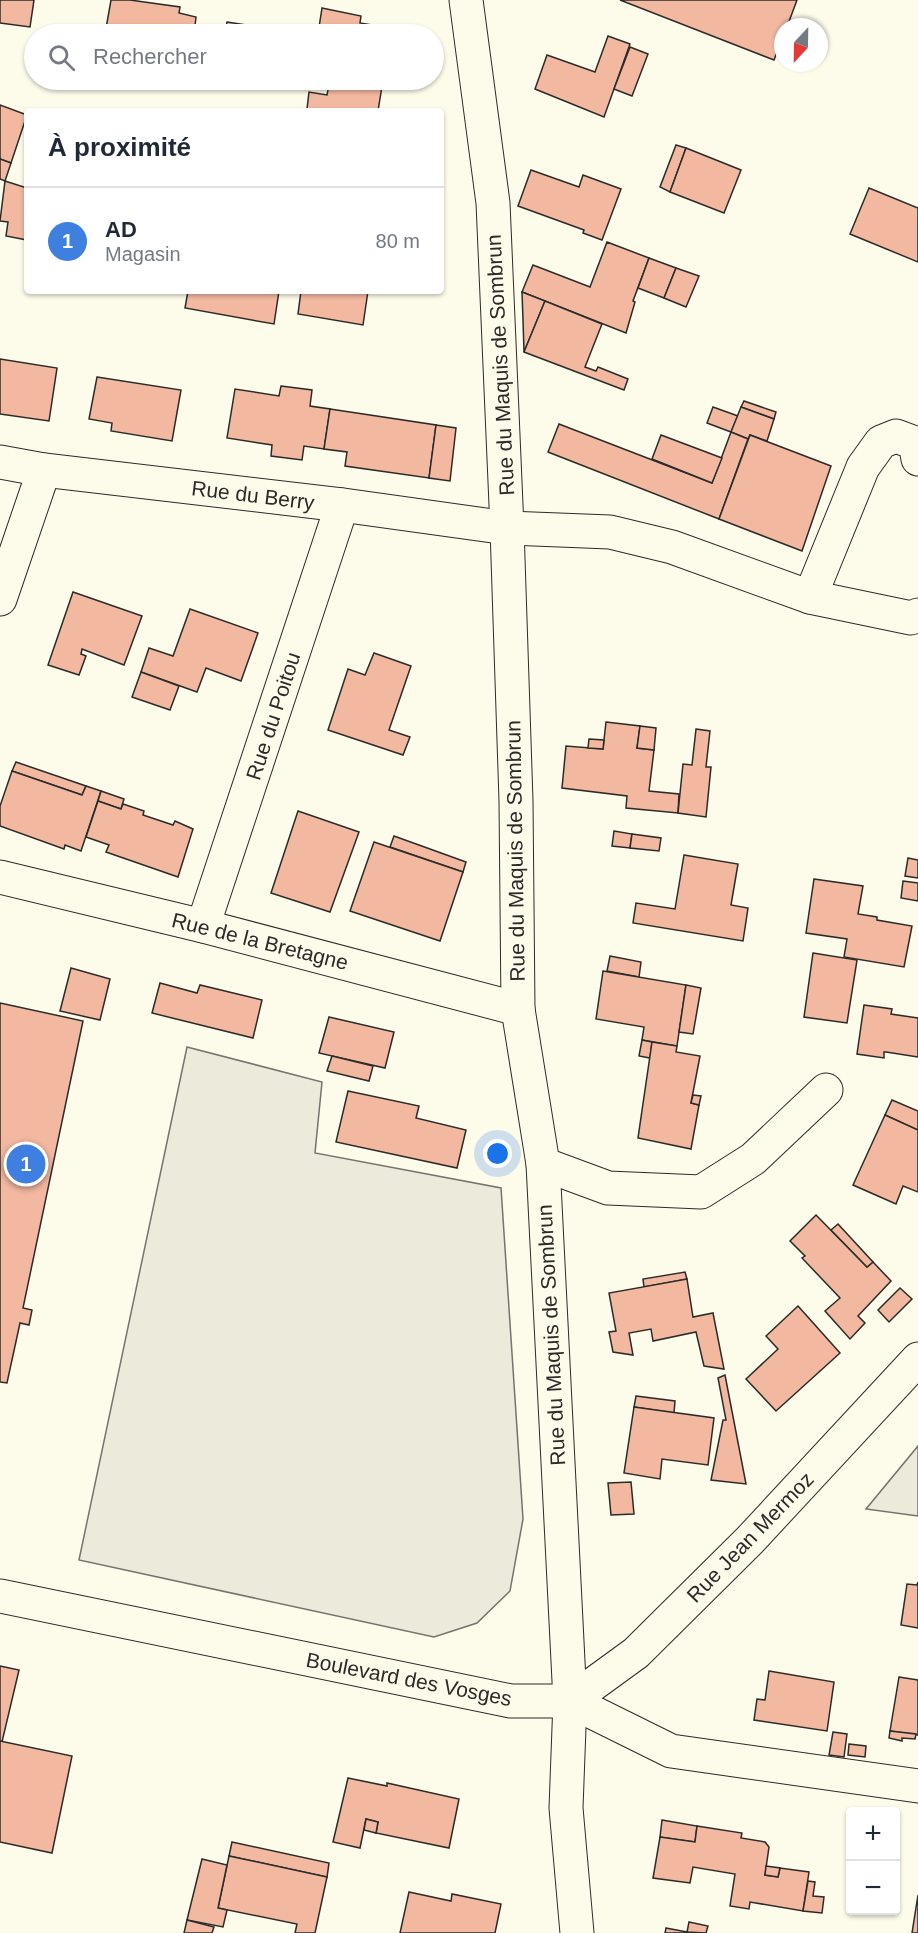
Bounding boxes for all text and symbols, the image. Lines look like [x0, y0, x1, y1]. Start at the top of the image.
north arrow [774, 18, 828, 72]
search box [24, 24, 444, 90]
icon: search [45, 41, 78, 74]
text: Rechercher [93, 44, 207, 69]
text: À proximité [48, 132, 191, 162]
text: AD [105, 217, 137, 242]
text: 1 [62, 230, 73, 252]
text: 80 m [376, 230, 420, 252]
street label: Rue du Maquis de Sombrun [482, 234, 518, 496]
text: Magasin [105, 243, 181, 265]
street label: Rue du Berry [190, 476, 316, 514]
street label: Rue du Poitou [241, 649, 305, 783]
street label: Rue du Maquis de Sombrun [501, 720, 529, 982]
street label: Rue de la Bretagne [169, 908, 351, 974]
your location [483, 1139, 512, 1168]
pin: 1 [6, 1142, 46, 1186]
street label: Rue du Maquis de Sombrun [533, 1204, 569, 1466]
street label: Rue Jean Mermoz [682, 1467, 818, 1607]
street label: Boulevard des Vosges [304, 1648, 514, 1710]
map controls [846, 1807, 900, 1915]
button: + [846, 1807, 900, 1861]
button: − [846, 1861, 900, 1915]

